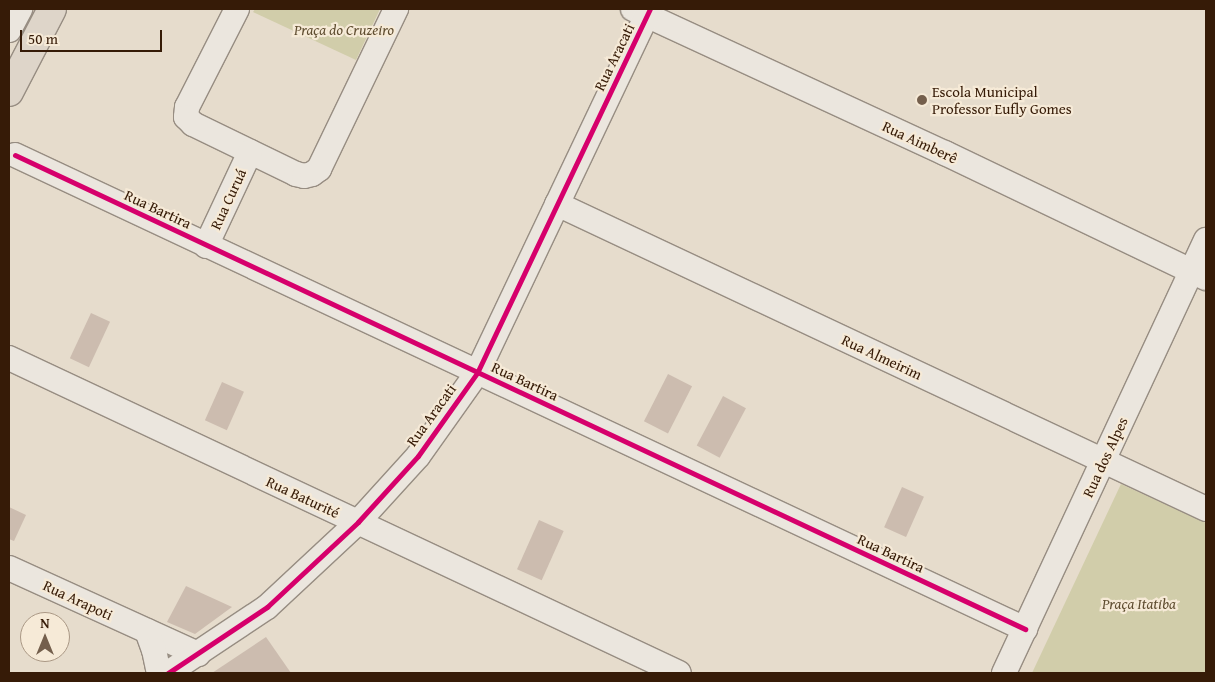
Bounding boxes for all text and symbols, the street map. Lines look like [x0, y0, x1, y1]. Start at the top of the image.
scale bar [22, 20, 165, 52]
street label: Rua Aracati [590, 20, 638, 94]
park label: Praça do Cruzeiro [294, 21, 394, 39]
text: 50 m [28, 28, 58, 49]
place label: Escola Municipal Professor Eufly Gomes [932, 82, 1072, 117]
marker: Escola Municipal Professor Eufly Gomes [916, 94, 928, 106]
street label: Rua Aimberê [880, 117, 960, 167]
street label: Rua Curuá [206, 166, 250, 232]
street label: Rua Bartira [122, 186, 194, 232]
street label: Rua Almeirim [839, 331, 925, 383]
street label: Rua Bartira [489, 358, 561, 404]
street label: Rua Aracati [402, 380, 460, 450]
street label: Rua dos Alpes [1079, 414, 1131, 500]
street label: Rua Baturité [263, 472, 343, 522]
street label: Rua Bartira [855, 530, 927, 576]
street label: Rua Arapoti [40, 576, 116, 624]
park label: Praça Itatiba [1102, 595, 1176, 613]
north arrow [20, 612, 70, 662]
text: N [40, 613, 50, 633]

